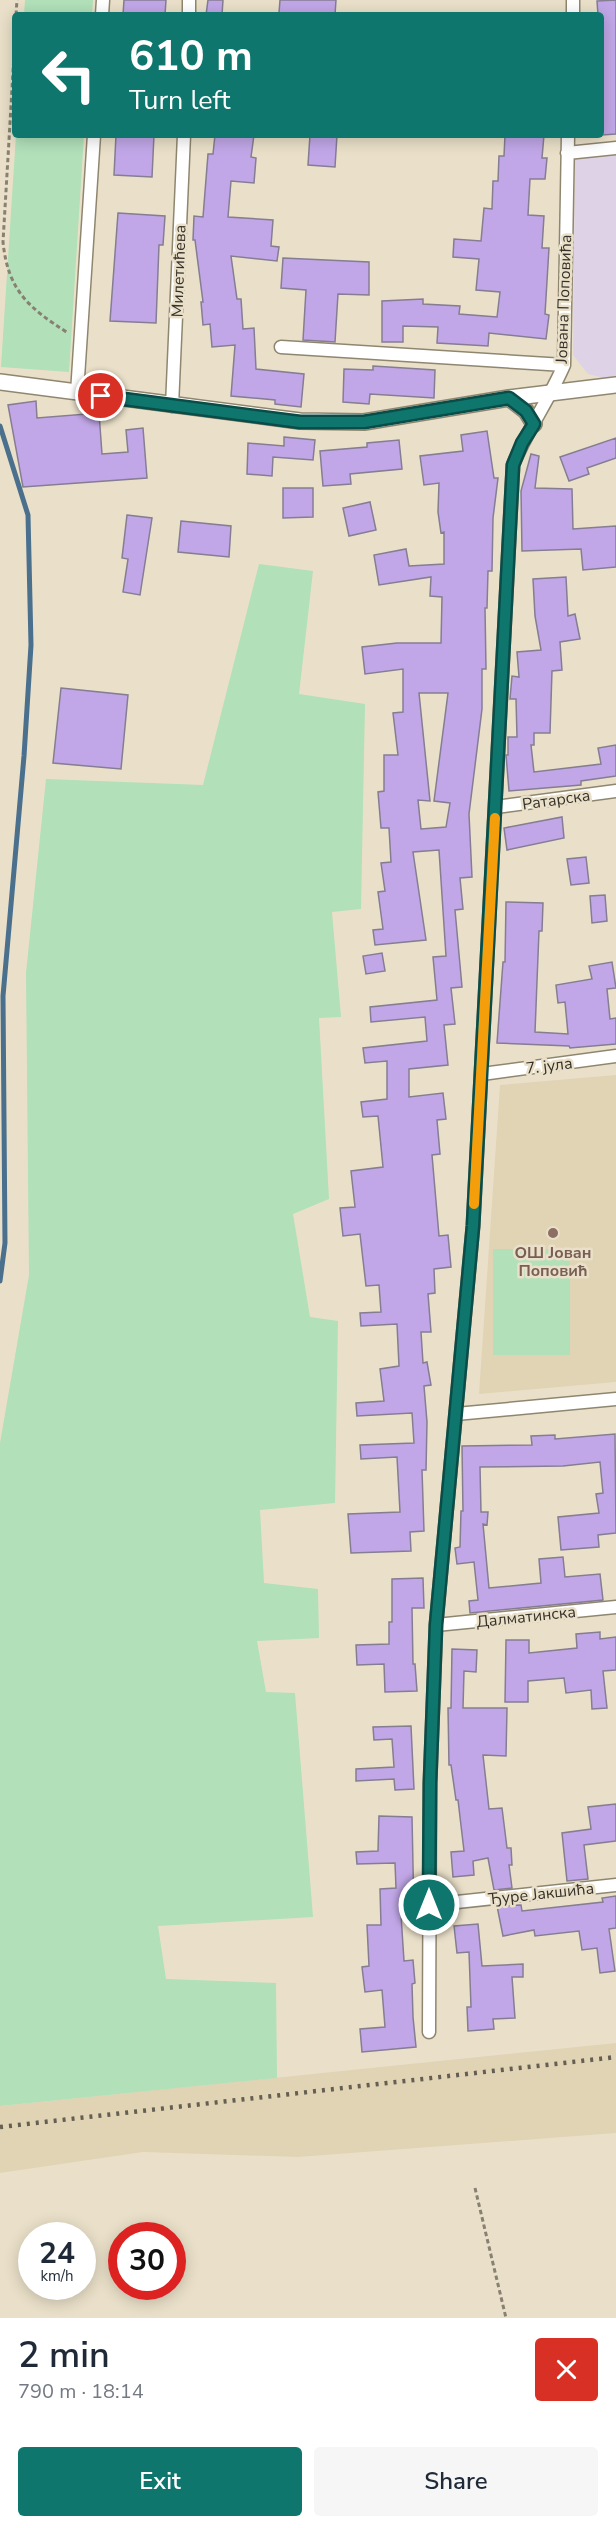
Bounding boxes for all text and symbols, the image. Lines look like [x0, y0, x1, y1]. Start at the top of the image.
text: 610 m [129, 28, 253, 85]
icon: left [30, 36, 108, 114]
text: Turn left [129, 82, 230, 119]
street label: Милетићева [166, 224, 192, 318]
street label: Јована Поповића [551, 234, 577, 365]
pin [75, 370, 126, 421]
icon: arrive [84, 379, 117, 412]
street label: Ратарска [521, 784, 592, 816]
street label: 7. јула [524, 1052, 574, 1080]
marker: ОШ Јован Поповић [546, 1226, 560, 1240]
place label: ОШ Јован Поповић [515, 1242, 591, 1282]
street label: Далматинска [475, 1601, 577, 1633]
position arrow [397, 1873, 461, 1937]
street label: Ђуре Јакшића [487, 1877, 595, 1910]
speed limit sign: 30 [108, 2222, 186, 2300]
text: 24 [39, 2233, 75, 2274]
text: km/h [40, 2266, 74, 2286]
text: 2 min [18, 2331, 110, 2380]
button: close [535, 2338, 598, 2401]
text: 790 m · 18:14 [18, 2378, 144, 2405]
button: Exit [18, 2447, 302, 2516]
button: Share [314, 2447, 598, 2516]

